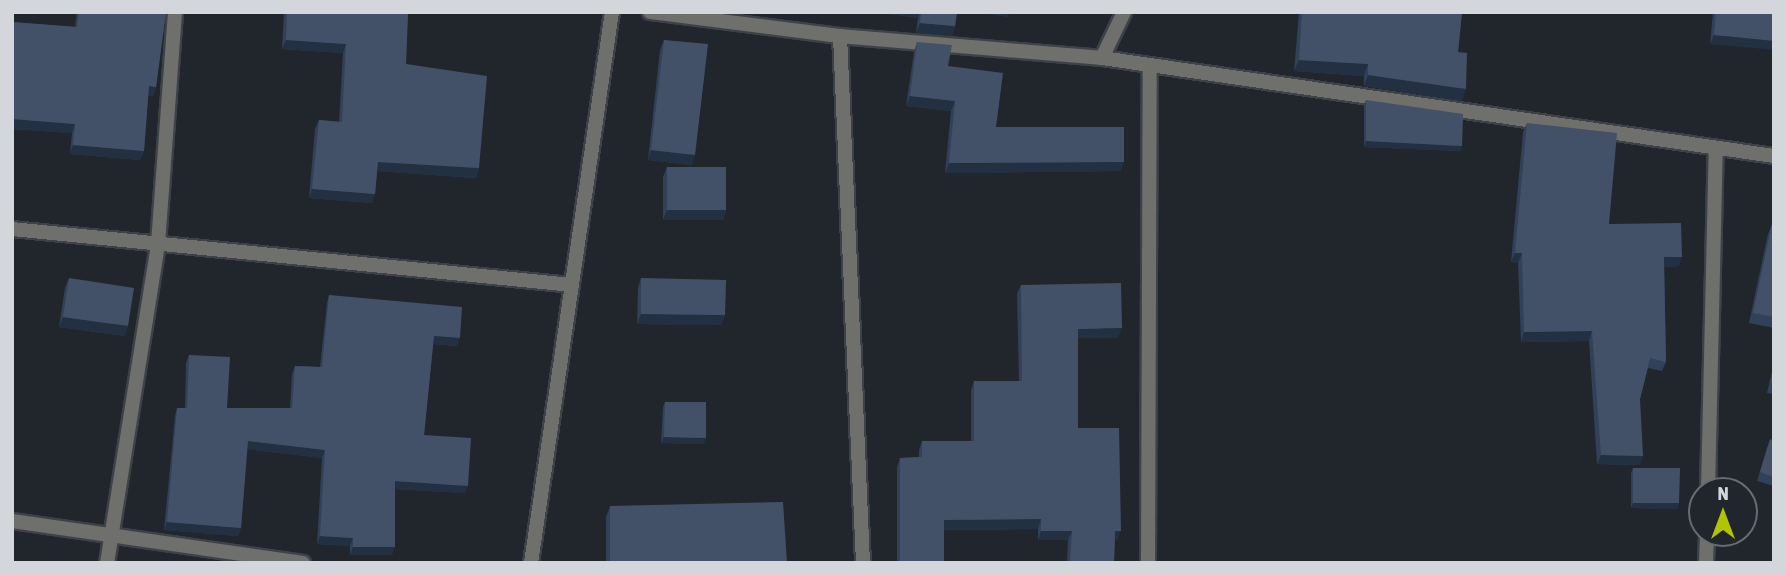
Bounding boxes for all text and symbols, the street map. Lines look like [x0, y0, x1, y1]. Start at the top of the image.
north arrow [1688, 477, 1758, 547]
text: N [1717, 482, 1729, 504]

